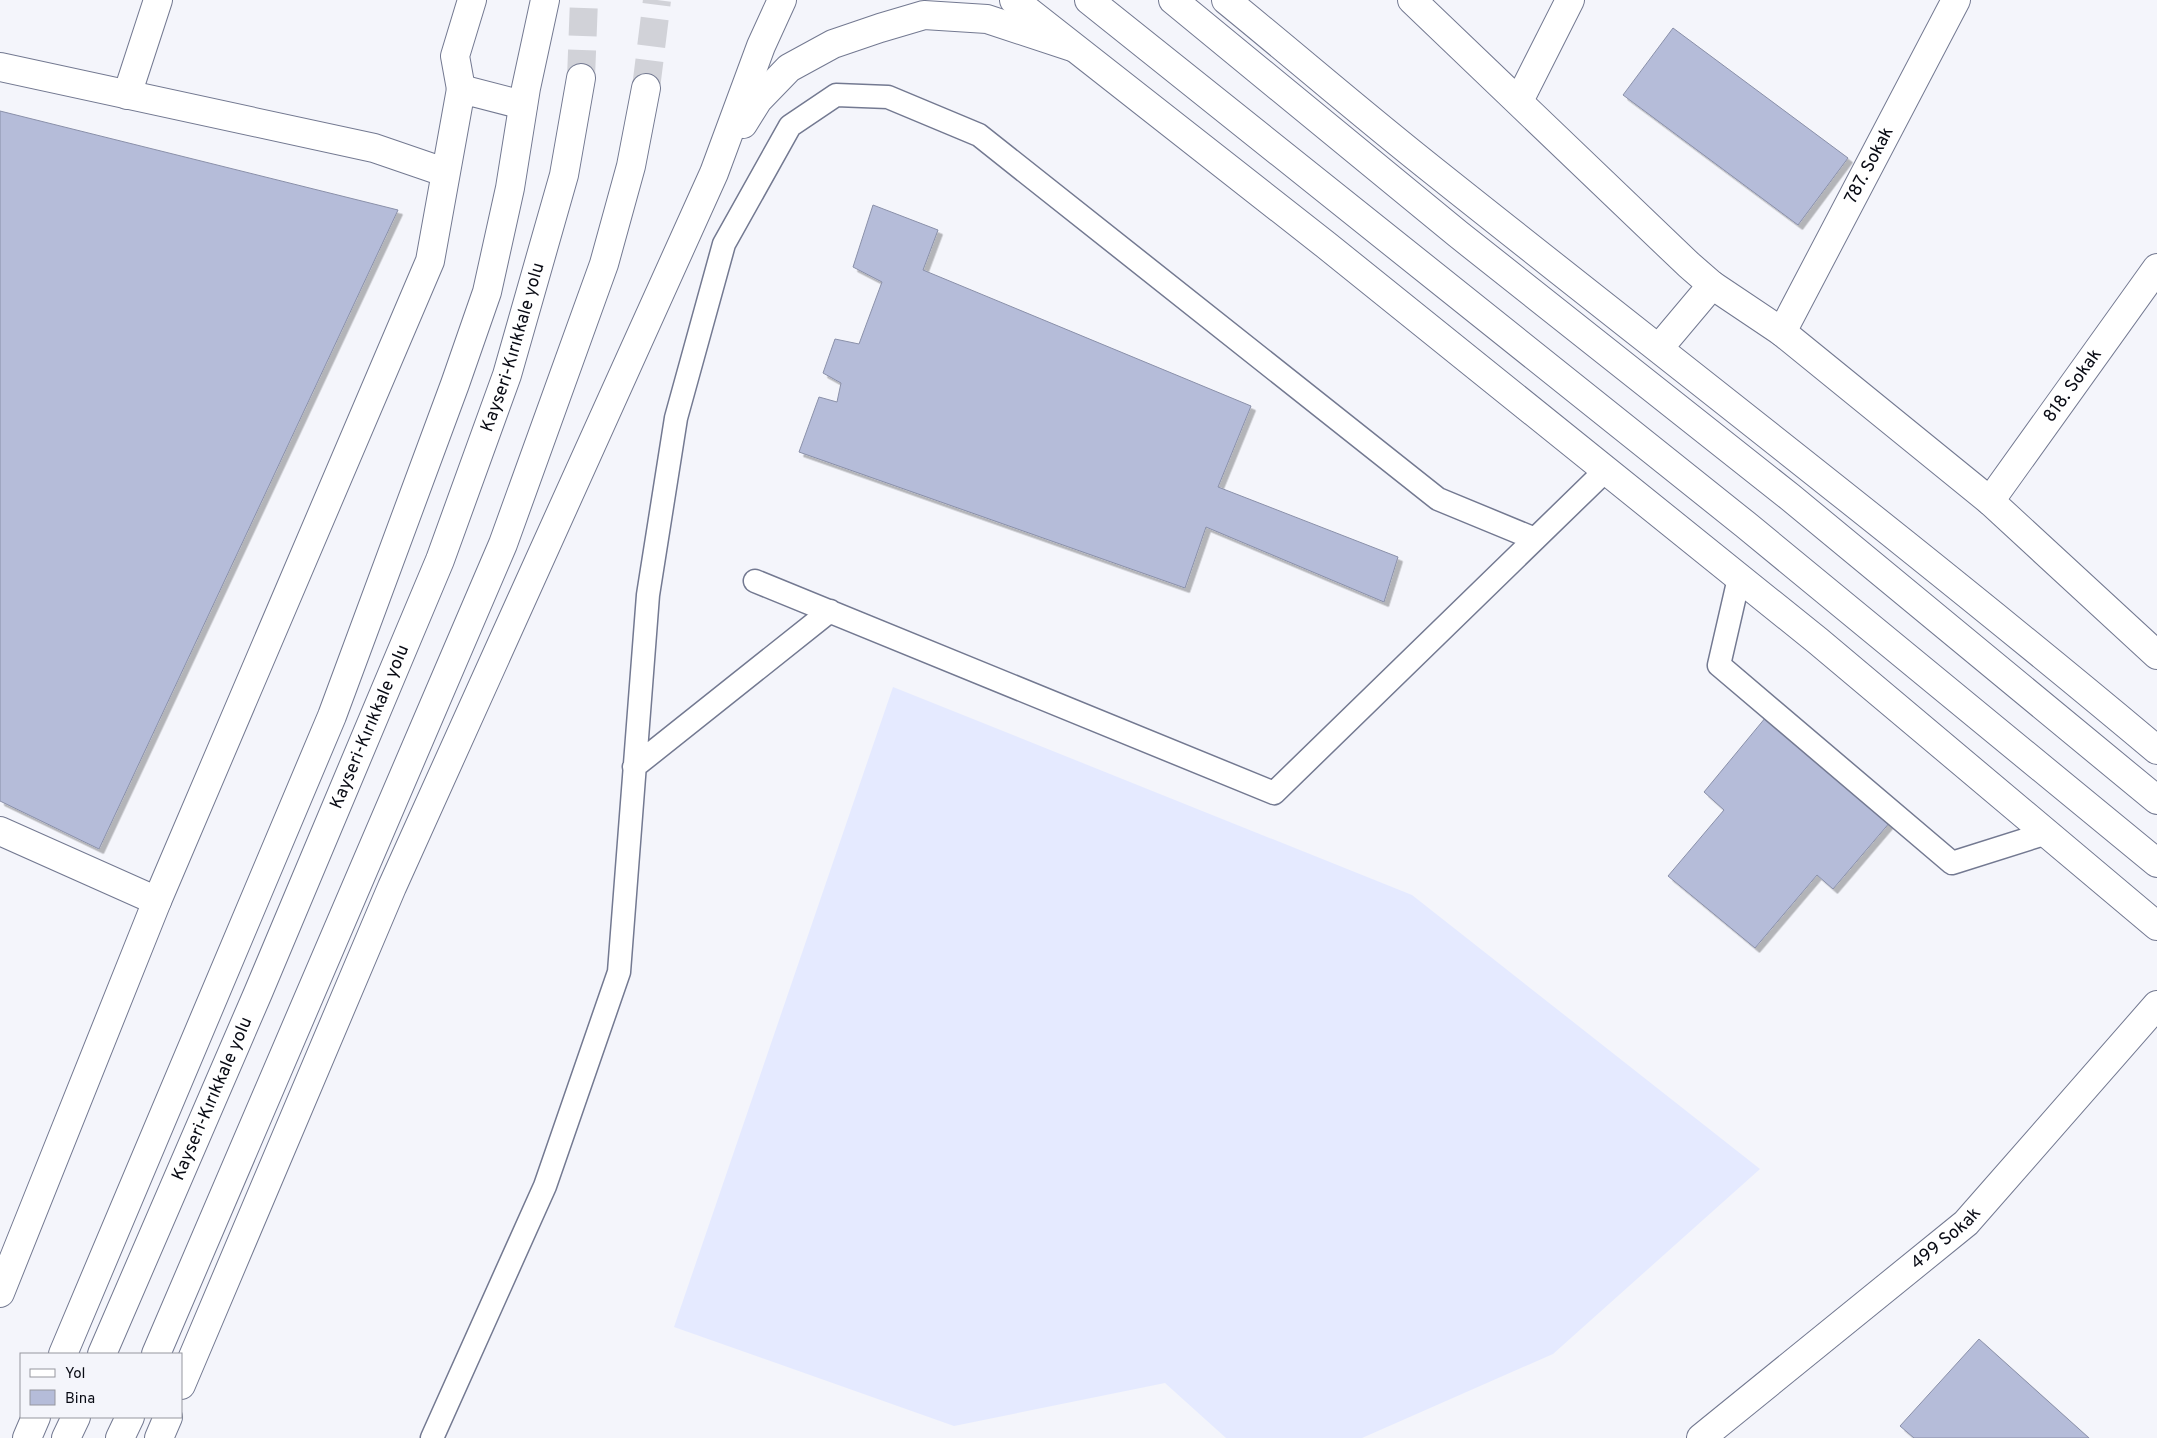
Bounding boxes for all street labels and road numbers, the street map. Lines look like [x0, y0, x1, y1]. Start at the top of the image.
street label: 787. Sokak [1840, 123, 1899, 208]
street label: Kayseri-Kırıkkale yolu [476, 260, 550, 435]
street label: 818. Sokak [2038, 344, 2107, 427]
street label: Kayseri-Kırıkkale yolu [325, 641, 415, 812]
street label: Kayseri-Kırıkkale yolu [167, 1013, 258, 1184]
street label: 499 Sokak [1906, 1202, 1986, 1275]

